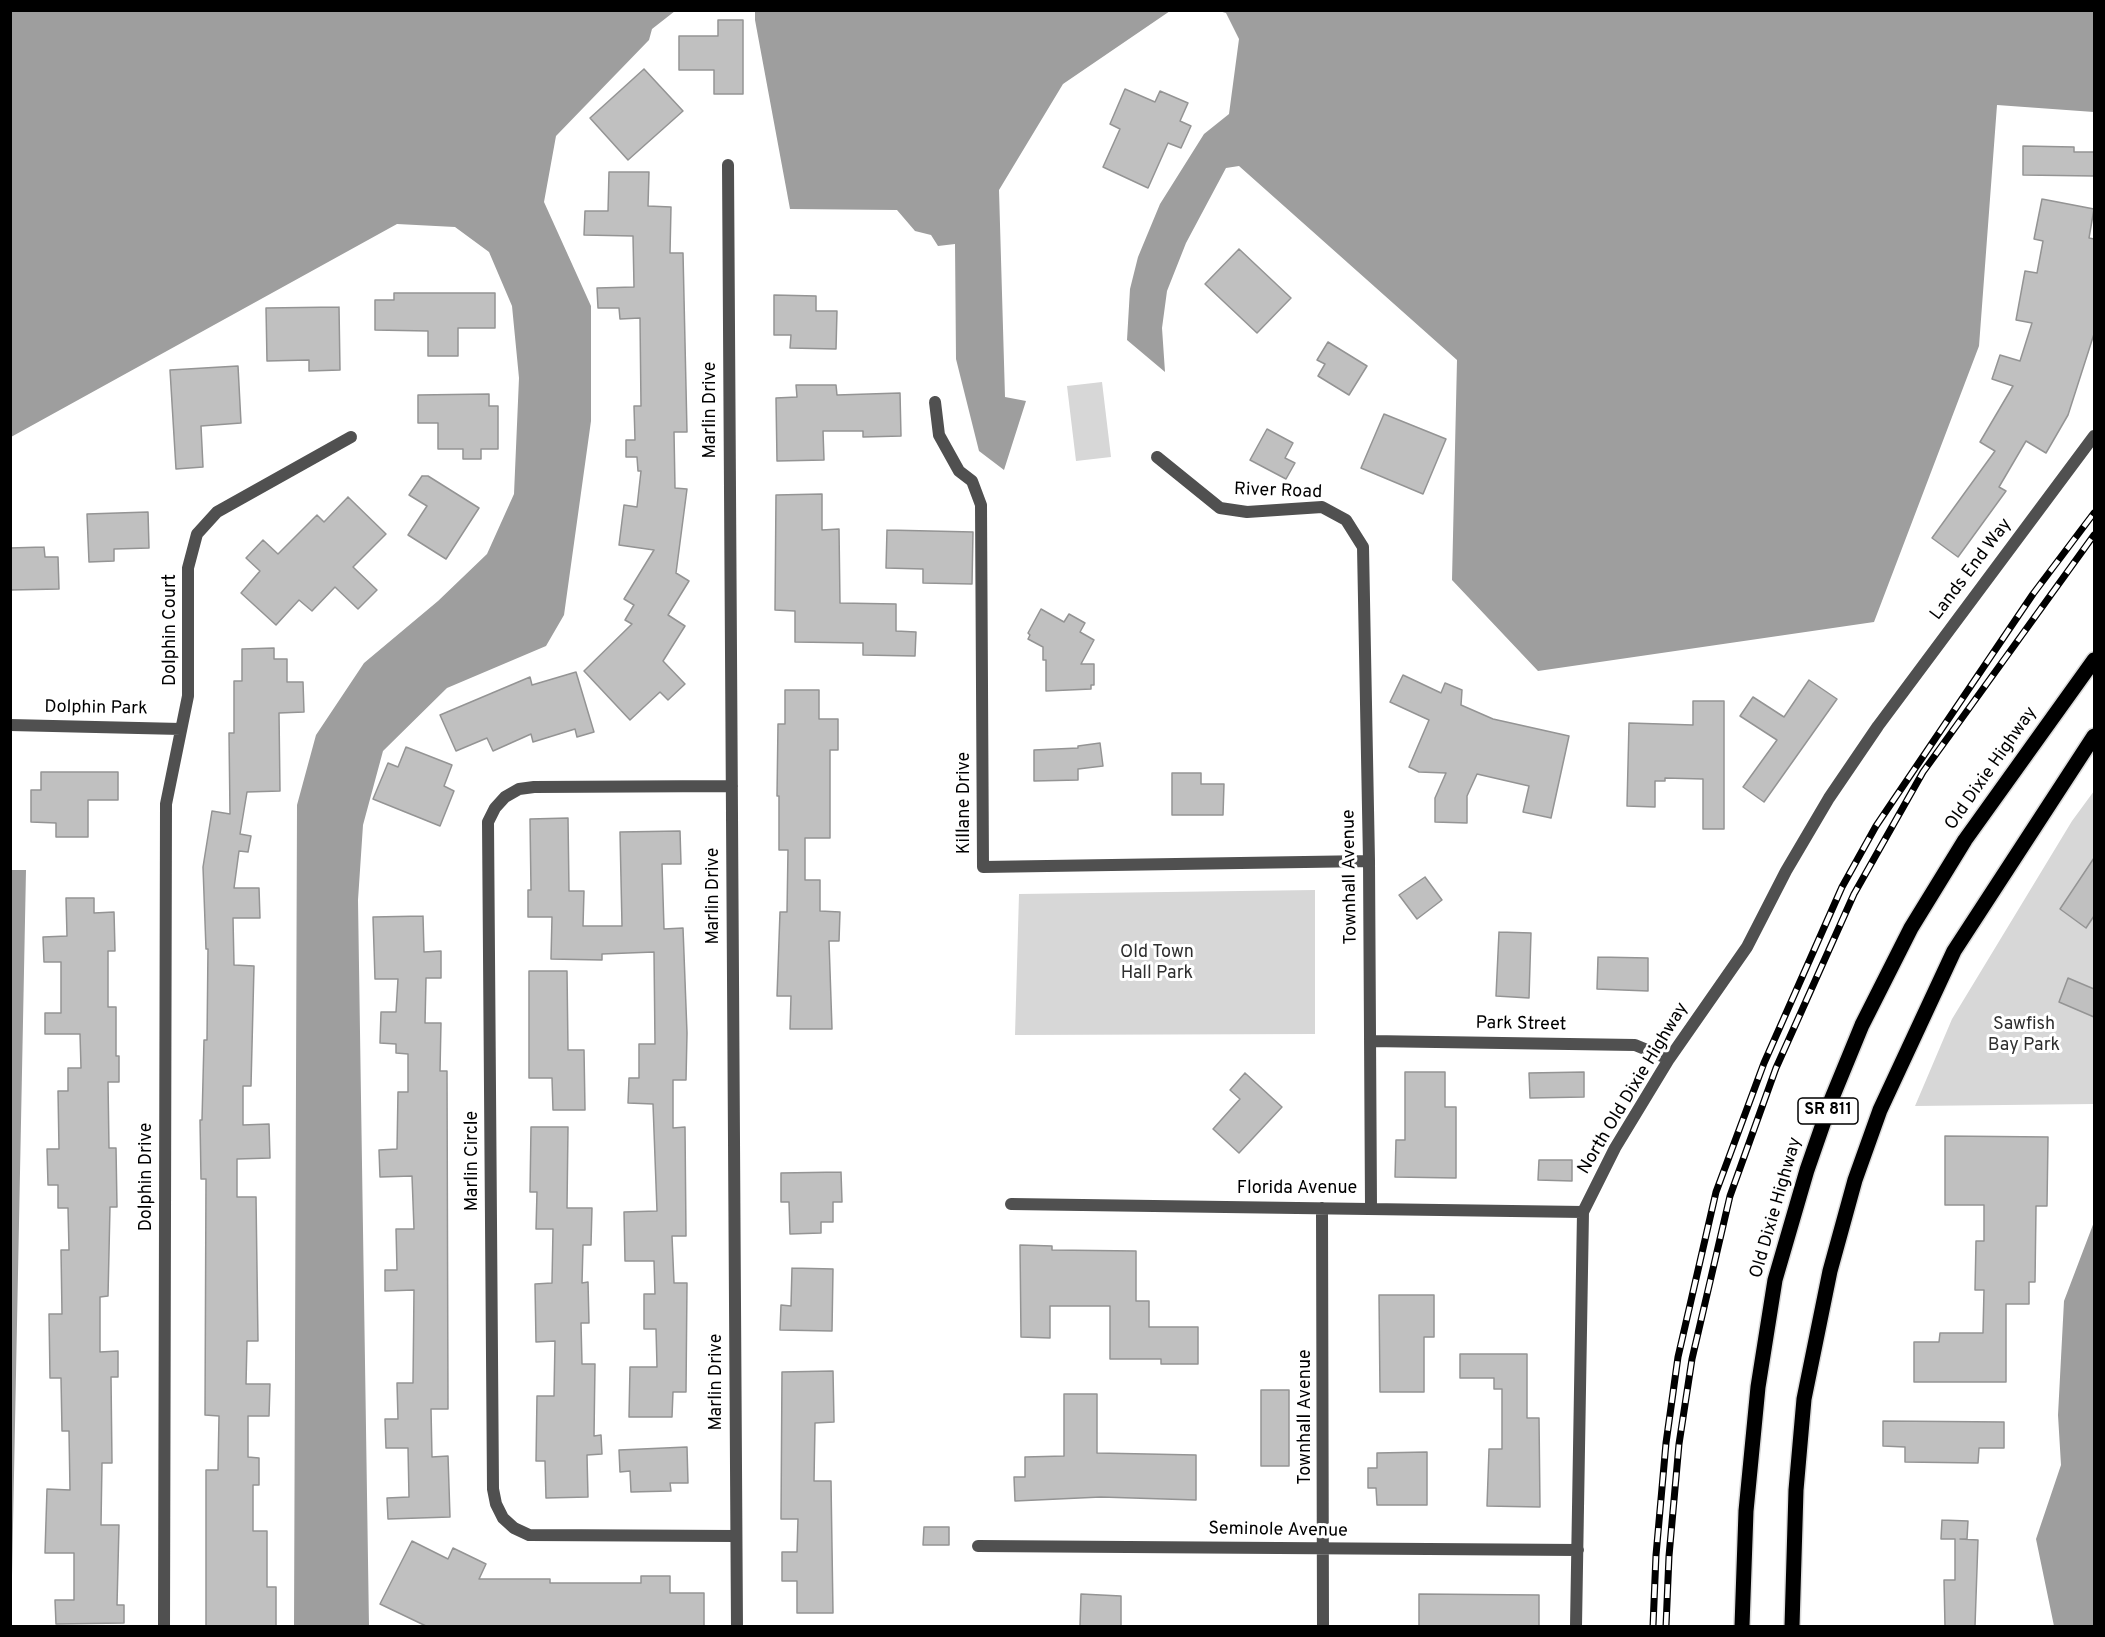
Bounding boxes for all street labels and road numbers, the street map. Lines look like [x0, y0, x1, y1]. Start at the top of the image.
street label: Marlin Drive [700, 362, 722, 458]
street label: River Road [1233, 480, 1323, 504]
street label: Lands End Way [1927, 515, 2017, 625]
street label: Dolphin Court [160, 574, 182, 686]
street label: Dolphin Park [44, 697, 148, 721]
street label: Old Dixie Highway [1941, 703, 2043, 835]
street label: Killane Drive [954, 752, 976, 854]
street label: Townhall Avenue [1339, 809, 1363, 945]
street label: Marlin Drive [703, 848, 725, 944]
street label: North Old Dixie Highway [1574, 999, 1694, 1179]
street label: Park Street [1475, 1013, 1567, 1037]
road number: SR 811 [1798, 1098, 1858, 1124]
street label: Marlin Circle [462, 1111, 484, 1211]
street label: Dolphin Drive [136, 1123, 158, 1231]
street label: Old Dixie Highway [1747, 1135, 1807, 1281]
street label: Florida Avenue [1237, 1178, 1357, 1200]
street label: Marlin Drive [706, 1334, 728, 1430]
street label: Townhall Avenue [1295, 1349, 1317, 1485]
street label: Seminole Avenue [1208, 1519, 1348, 1543]

